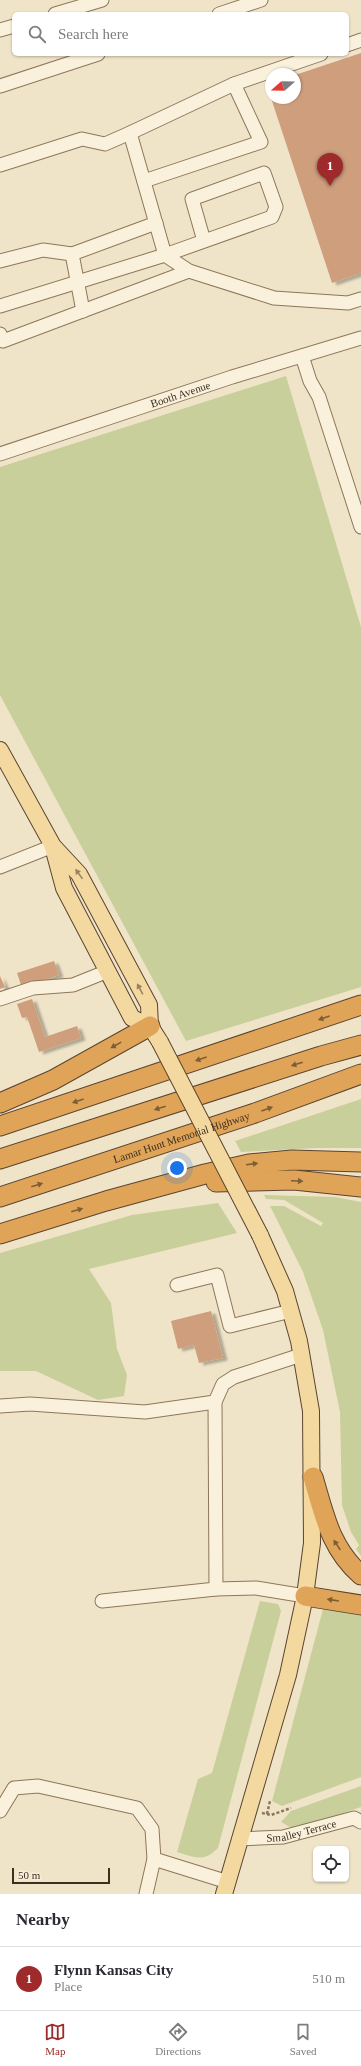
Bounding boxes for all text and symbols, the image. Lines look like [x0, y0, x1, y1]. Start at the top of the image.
search box [12, 12, 349, 56]
icon: search [26, 23, 48, 45]
text: Search here [58, 26, 128, 42]
north arrow [265, 68, 301, 104]
pin: 1 [317, 153, 343, 186]
street label: Booth Avenue [149, 379, 212, 410]
one-way arrow [75, 869, 83, 880]
one-way arrow [137, 983, 143, 995]
one-way arrow [318, 1015, 330, 1021]
one-way arrow [110, 1042, 122, 1049]
one-way arrow [194, 1057, 206, 1063]
one-way arrow [290, 1061, 302, 1067]
one-way arrow [71, 1098, 83, 1104]
one-way arrow [153, 1105, 165, 1111]
one-way arrow [261, 1105, 273, 1111]
street label: Lamar Hunt Memorial Highway [112, 1109, 252, 1165]
your location [167, 1158, 187, 1178]
one-way arrow [246, 1161, 258, 1167]
one-way arrow [291, 1177, 303, 1184]
one-way arrow [31, 1182, 43, 1188]
one-way arrow [71, 1207, 83, 1213]
one-way arrow [333, 1540, 341, 1550]
one-way arrow [327, 1597, 339, 1603]
street label: Smalley Terrace [266, 1817, 338, 1844]
map controls [313, 1846, 349, 1882]
button: locate [313, 1846, 349, 1882]
scale bar [12, 1866, 110, 1885]
text: 50 m [18, 1869, 40, 1881]
text: Nearby [16, 1910, 70, 1929]
text: Flynn Kansas City [54, 1962, 173, 1978]
text: 1 [26, 1971, 32, 1986]
text: 510 m [312, 1971, 345, 1986]
text: Place [54, 1979, 82, 1994]
tab: Map [44, 2021, 66, 2057]
tab: Directions [155, 2021, 201, 2057]
tab: Saved [290, 2021, 317, 2057]

